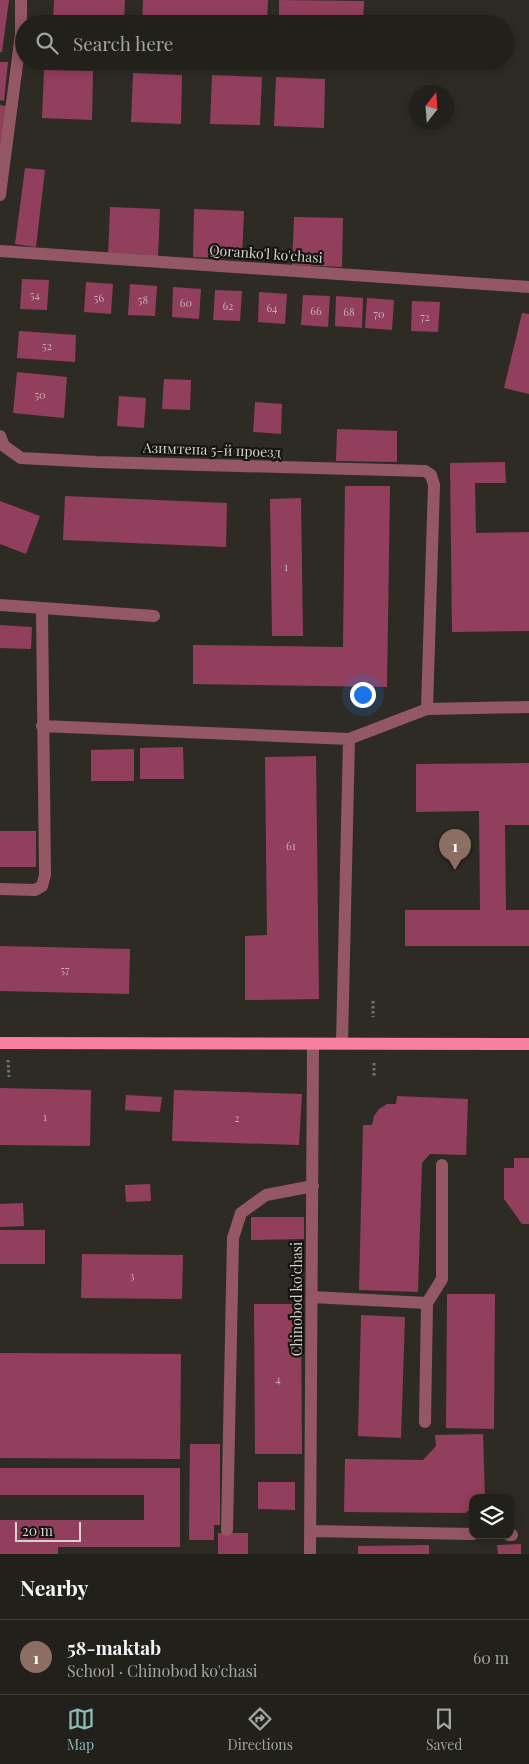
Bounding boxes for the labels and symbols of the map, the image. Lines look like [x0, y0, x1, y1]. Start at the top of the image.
north arrow [409, 85, 454, 130]
street label: Qoranko'l ko'chasi [209, 240, 323, 267]
house number: 54 [30, 287, 41, 302]
house number: 56 [94, 290, 104, 305]
house number: 58 [138, 292, 148, 307]
house number: 60 [180, 295, 193, 310]
house number: 62 [223, 298, 233, 313]
house number: 64 [266, 300, 278, 315]
house number: 66 [310, 303, 322, 318]
house number: 68 [343, 304, 355, 319]
house number: 70 [373, 306, 385, 321]
house number: 72 [420, 309, 430, 324]
house number: 52 [42, 338, 52, 353]
house number: 50 [34, 387, 46, 402]
street label: Азимтепа 5-й проезд [142, 438, 282, 461]
house number: 1 [284, 559, 288, 574]
your location [350, 682, 376, 708]
pin: 1 [439, 829, 471, 870]
house number: 61 [286, 838, 296, 853]
house number: 57 [60, 962, 70, 977]
house number: 1 [43, 1109, 47, 1124]
house number: 2 [234, 1110, 240, 1125]
street label: Chinobod ko'chasi [287, 1242, 306, 1356]
house number: 3 [130, 1268, 135, 1283]
house number: 4 [275, 1371, 281, 1386]
scale bar [15, 1519, 81, 1542]

